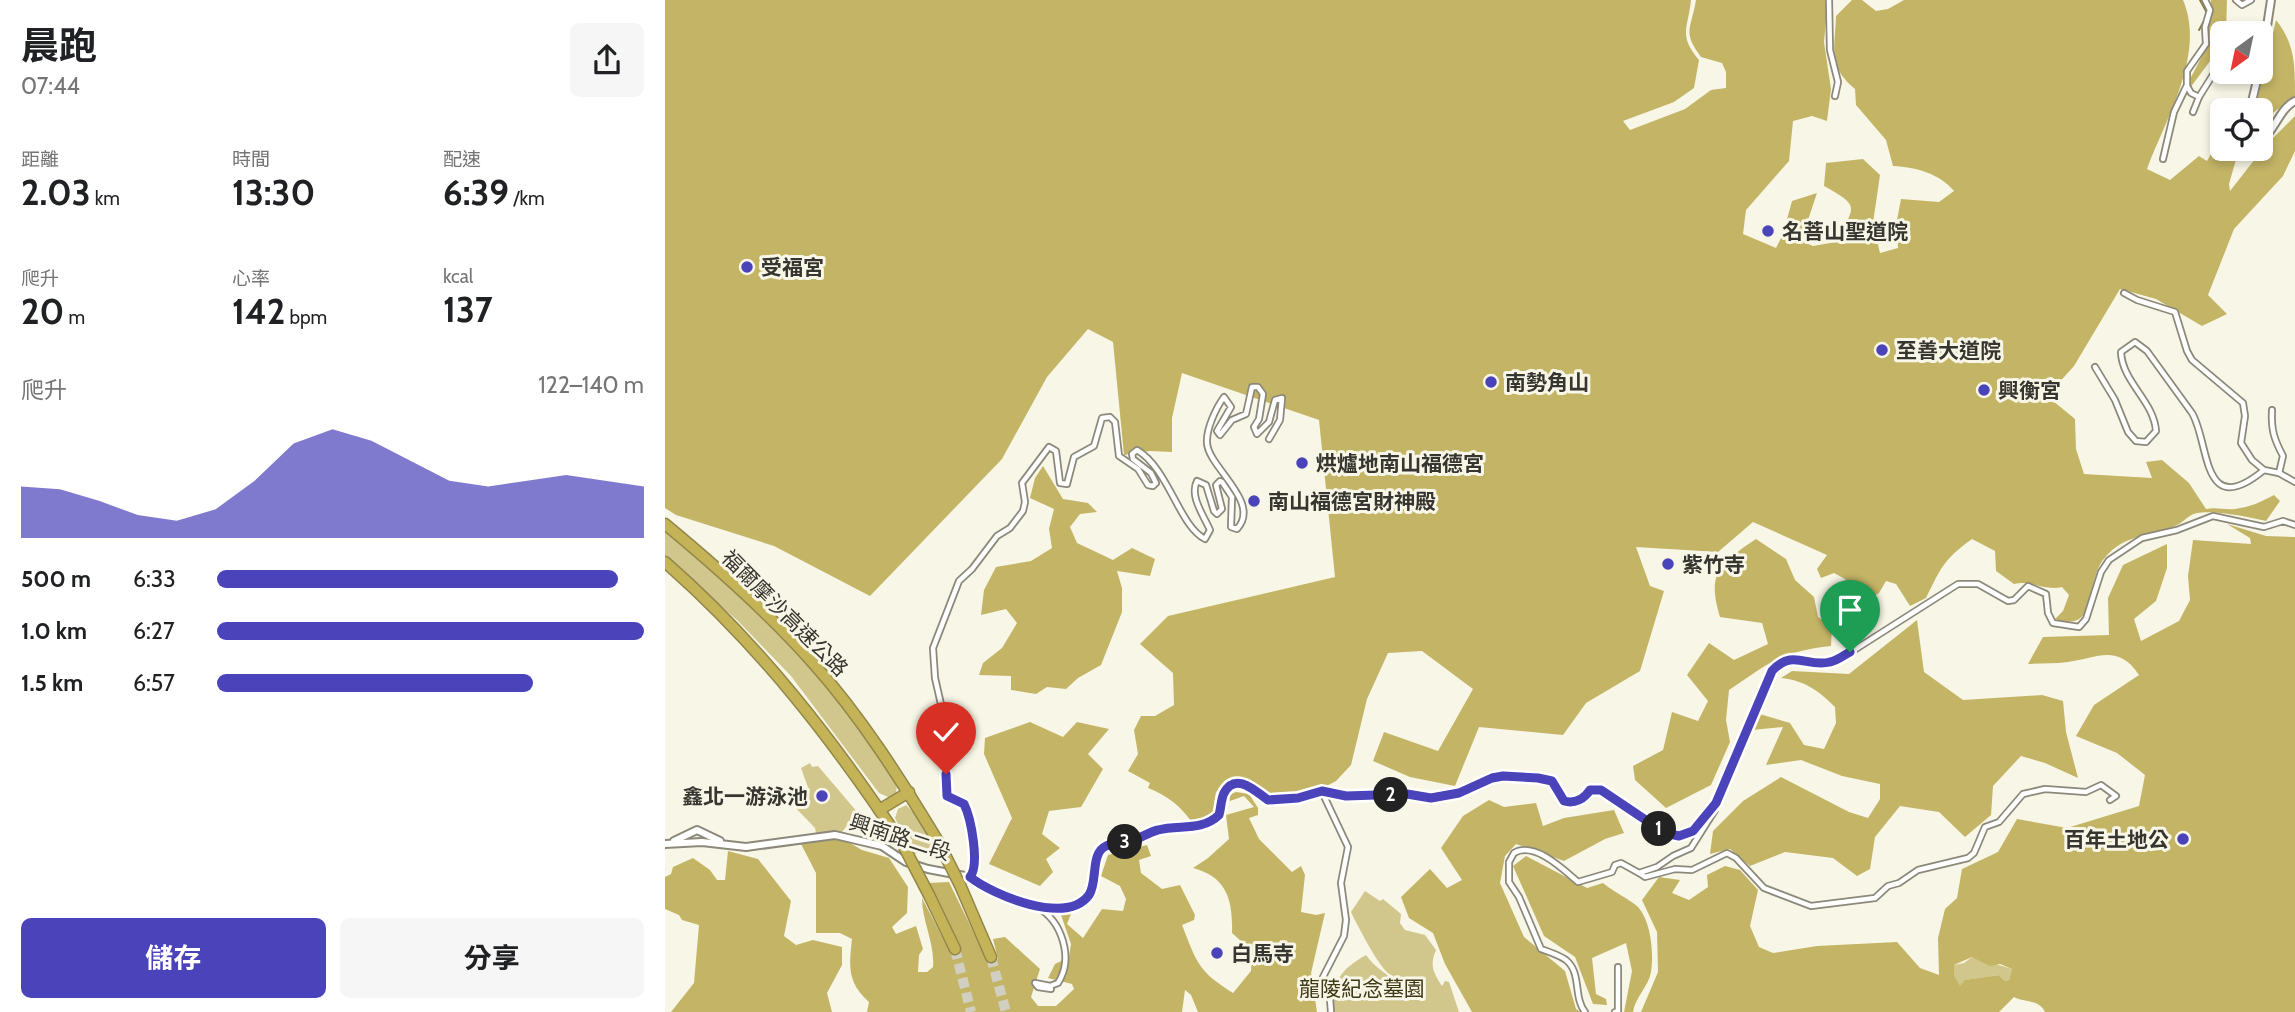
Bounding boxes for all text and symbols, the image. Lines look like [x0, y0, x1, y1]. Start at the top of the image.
north arrow [2210, 21, 2273, 84]
map controls [2210, 21, 2273, 161]
text: 晨跑 [21, 22, 97, 69]
button: share [570, 23, 644, 97]
text: 07:44 [21, 72, 80, 100]
button: locate [2210, 98, 2273, 161]
text: 距離 [21, 148, 59, 171]
text: 時間 [232, 148, 270, 171]
text: 配速 [443, 148, 481, 171]
text: 2.03 [21, 171, 91, 214]
text: 13:30 [232, 171, 315, 214]
text: 6:39 [443, 171, 509, 214]
text: km [91, 187, 120, 210]
text: /km [509, 187, 545, 210]
place label: 名菩山聖道院 [1782, 219, 1908, 244]
marker: 名菩山聖道院 [1760, 223, 1776, 239]
place label: 受福宮 [761, 255, 824, 280]
marker: 受福宮 [739, 259, 755, 275]
text: kcal [443, 265, 473, 288]
text: 爬升 [21, 267, 59, 290]
text: 心率 [232, 267, 270, 290]
text: 137 [443, 288, 493, 331]
text: 20 [21, 290, 64, 333]
text: 142 [232, 290, 285, 333]
text: m [64, 306, 85, 329]
text: bpm [285, 306, 327, 329]
place label: 至善大道院 [1896, 338, 2001, 363]
marker: 至善大道院 [1874, 342, 1890, 358]
place label: 南勢角山 [1505, 370, 1589, 395]
text: 122–140 m [538, 371, 644, 399]
marker: 南勢角山 [1483, 374, 1499, 390]
text: 爬升 [21, 376, 67, 404]
place label: 興衡宮 [1998, 378, 2061, 403]
marker: 興衡宮 [1976, 382, 1992, 398]
place label: 烘爐地南山福德宮 [1316, 451, 1484, 476]
marker: 烘爐地南山福德宮 [1294, 455, 1310, 471]
place label: 南山福德宮財神殿 [1268, 489, 1436, 514]
marker: 南山福德宮財神殿 [1246, 493, 1262, 509]
street label: 福爾摩沙高速公路 [717, 545, 853, 681]
place label: 紫竹寺 [1682, 552, 1745, 577]
marker: 紫竹寺 [1660, 556, 1676, 572]
text: 500 m [21, 565, 91, 593]
text: 6:33 [133, 565, 176, 593]
pin [1820, 580, 1880, 652]
icon: arrive [1831, 591, 1869, 629]
text: 1.0 km [21, 617, 87, 645]
text: 6:27 [133, 617, 174, 645]
text: 1.5 km [21, 669, 83, 697]
text: 6:57 [133, 669, 175, 697]
pin [916, 702, 976, 774]
icon: check [927, 713, 965, 751]
pin: 2 [1373, 778, 1409, 812]
text: 2 [1385, 783, 1396, 806]
place label: 鑫北一游泳池 [682, 784, 808, 809]
marker: 鑫北一游泳池 [814, 788, 830, 804]
street label: 興南路二段 [846, 809, 954, 865]
pin: 1 [1641, 812, 1677, 846]
text: 1 [1655, 817, 1662, 840]
pin: 3 [1107, 824, 1142, 860]
place label: 百年土地公 [2064, 827, 2169, 852]
text: 3 [1119, 830, 1130, 853]
marker: 百年土地公 [2175, 831, 2191, 847]
button: 儲存 [21, 918, 326, 998]
button: 分享 [340, 918, 644, 998]
place label: 白馬寺 [1231, 941, 1294, 966]
marker: 白馬寺 [1209, 945, 1225, 961]
park label: 龍陵紀念墓園 [1299, 976, 1425, 1001]

